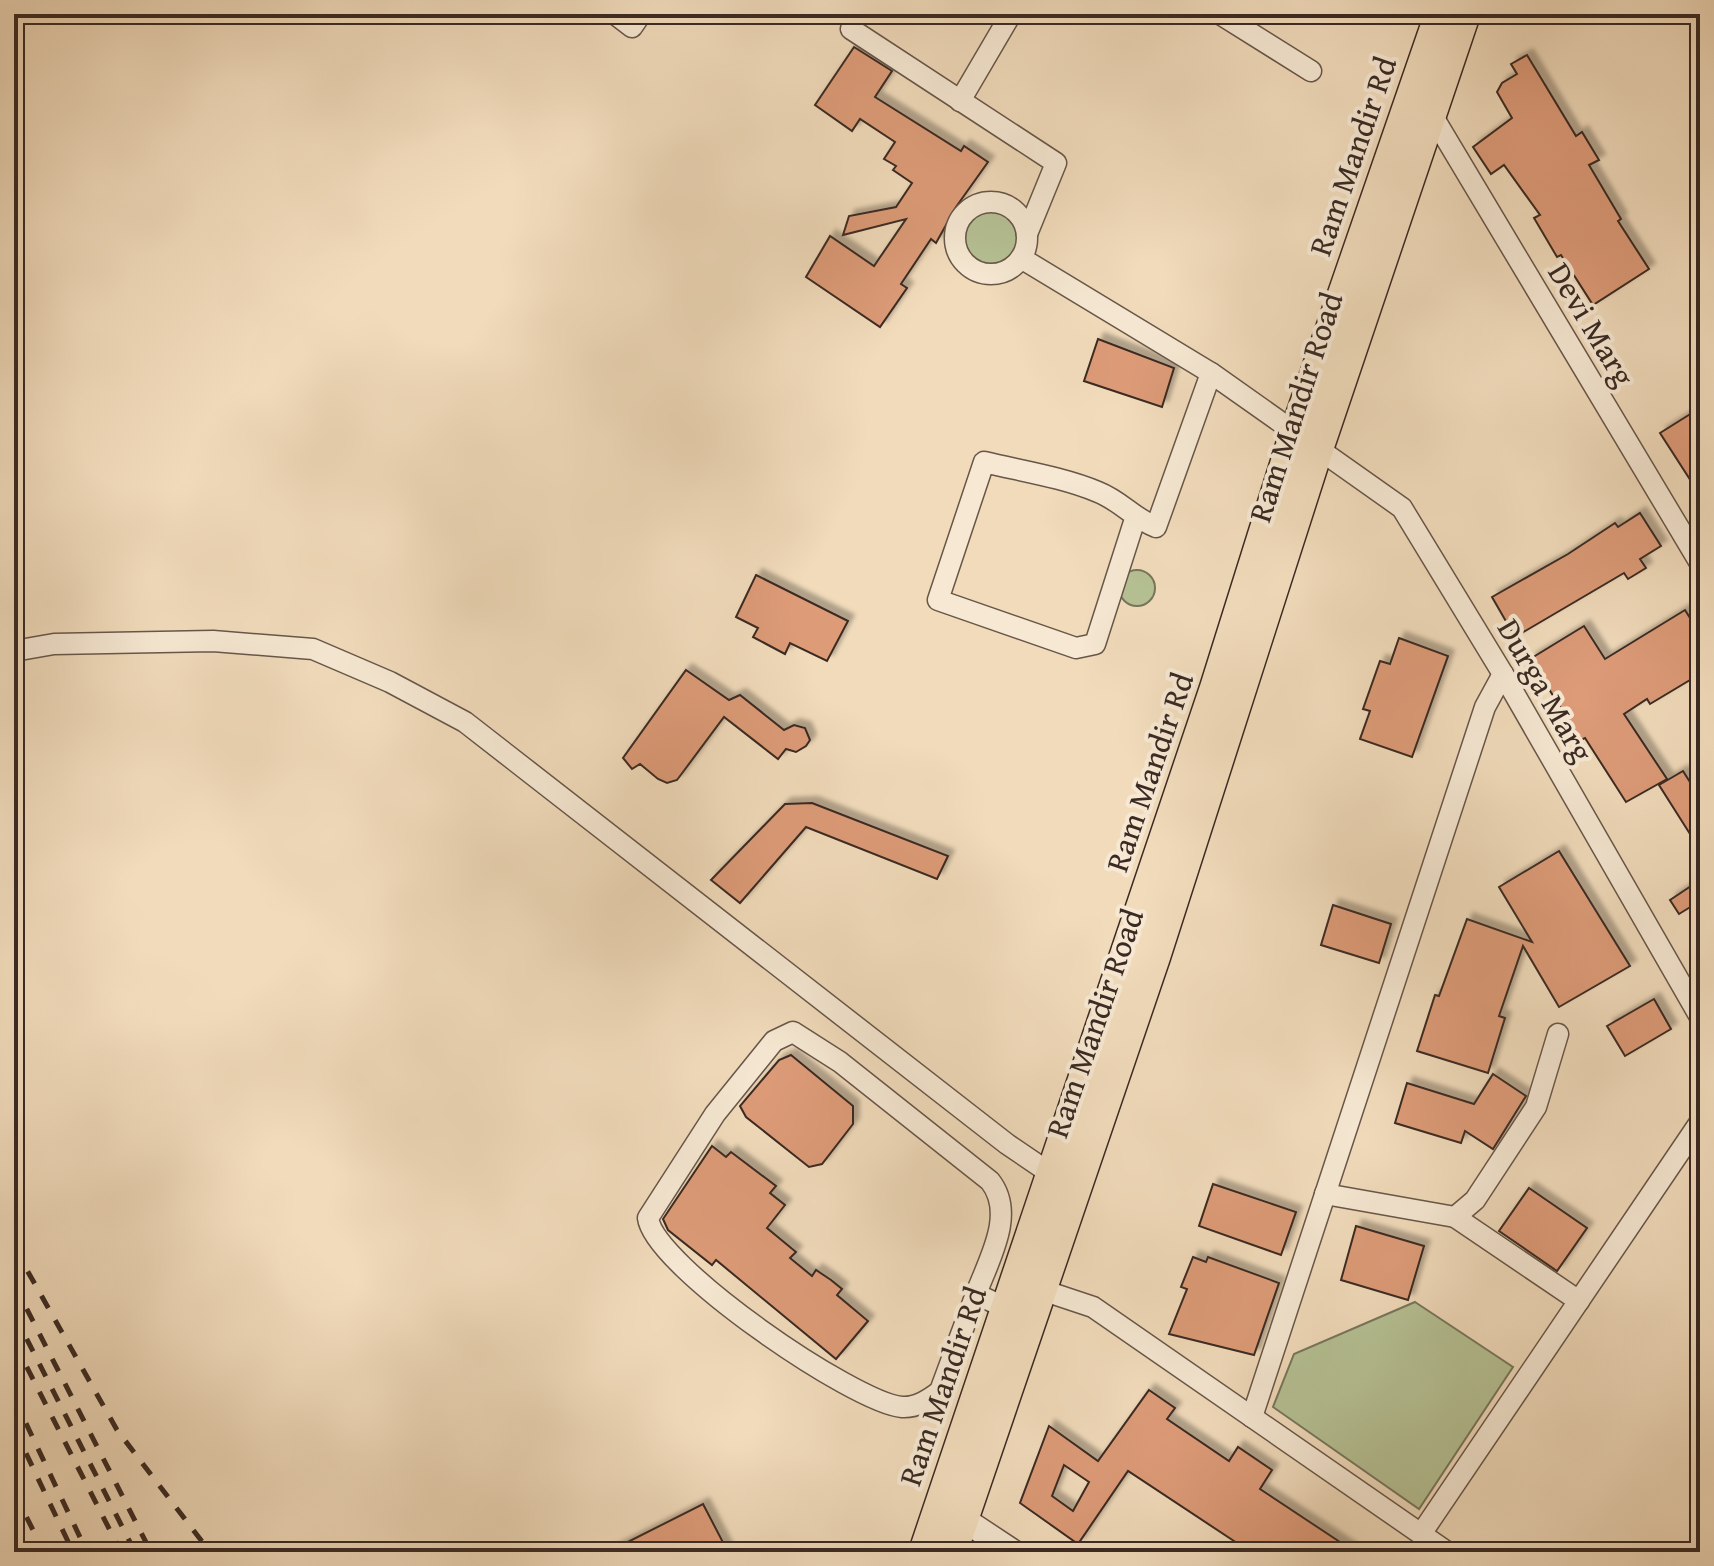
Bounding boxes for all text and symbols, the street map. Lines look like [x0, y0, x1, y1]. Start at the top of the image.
street label: Ram Mandir Rd [1296, 50, 1408, 262]
street label: Devi Marg [1537, 253, 1647, 395]
street label: Ram Mandir Road [1236, 286, 1354, 528]
street label: Durga Marg [1486, 610, 1606, 770]
street label: Ram Mandir Rd [1093, 666, 1205, 878]
street label: Ram Mandir Road [1033, 902, 1155, 1144]
street label: Ram Mandir Rd [886, 1280, 998, 1492]

